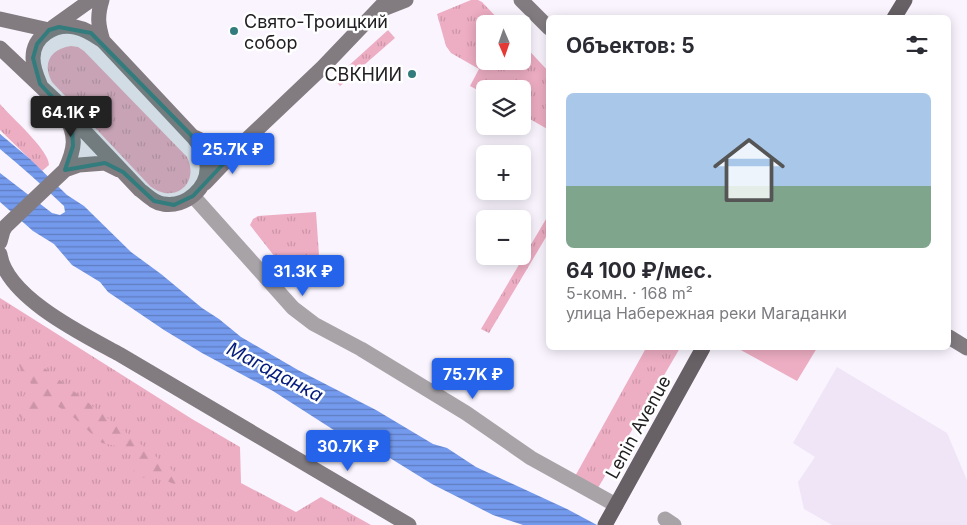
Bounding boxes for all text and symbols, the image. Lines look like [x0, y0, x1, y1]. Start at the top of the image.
place label: Свято-Троицкий собор [244, 11, 388, 53]
north arrow [476, 15, 531, 70]
map controls [476, 15, 531, 265]
marker: Свято-Троицкий собор [228, 25, 240, 37]
icon: filters [903, 31, 931, 59]
text: Объектов: 5 [566, 33, 695, 58]
place label: СВКНИИ [324, 64, 402, 85]
marker: СВКНИИ [406, 68, 418, 80]
button: layers [476, 80, 531, 135]
pin: 64.1K ₽ [25, 96, 117, 138]
text: 64.1K ₽ [42, 102, 100, 122]
icon: home [704, 125, 794, 215]
pin: 25.7K ₽ [187, 132, 279, 175]
text: 25.7K ₽ [202, 139, 264, 159]
button: + [476, 145, 531, 200]
button: − [476, 210, 531, 265]
pin: 31.3K ₽ [257, 254, 349, 297]
text: 64 100 ₽/мес. [566, 258, 713, 283]
text: 31.3K ₽ [273, 261, 333, 281]
text: 5-комн. · 168 m² [566, 283, 693, 303]
text: улица Набережная реки Магаданки [566, 303, 847, 323]
water label: Магаданка [223, 337, 327, 407]
pin: 75.7K ₽ [427, 358, 519, 400]
text: 75.7K ₽ [443, 364, 503, 384]
street label: Lenin Avenue [601, 372, 675, 482]
pin: 30.7K ₽ [302, 430, 394, 472]
text: 30.7K ₽ [317, 436, 379, 456]

